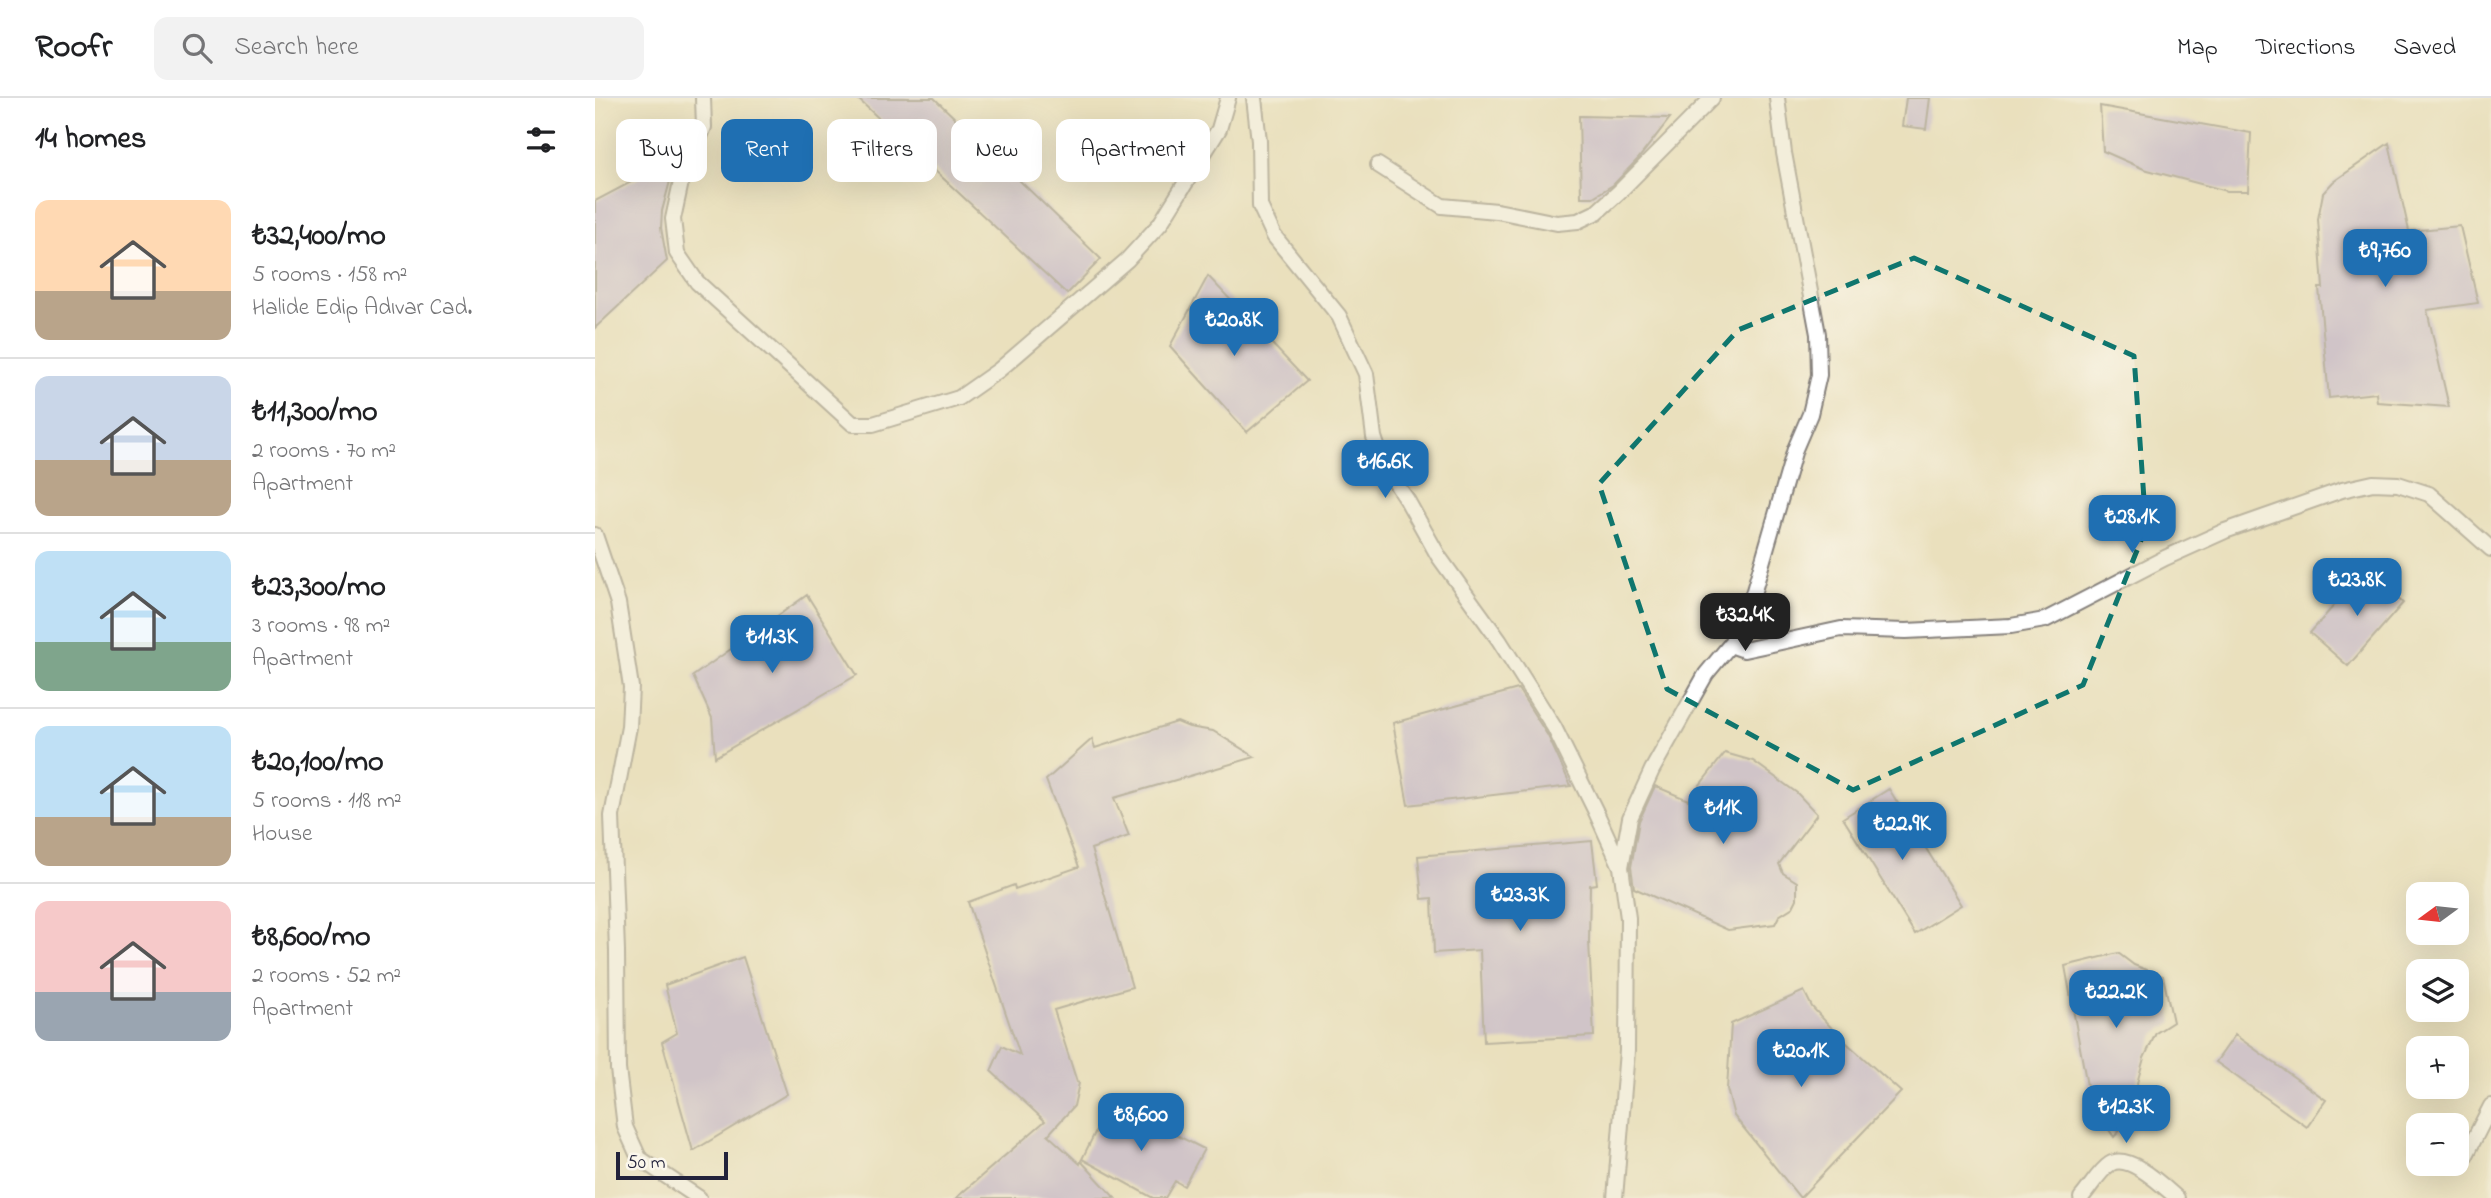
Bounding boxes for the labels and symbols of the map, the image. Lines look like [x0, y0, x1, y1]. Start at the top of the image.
pin: ₺9,760 [2328, 230, 2442, 289]
pin: ₺20.8K [1177, 299, 1291, 358]
pin: ₺16.6K [1328, 440, 1442, 500]
pin: ₺28.1K [2075, 496, 2189, 555]
pin: ₺23.8K [2300, 559, 2414, 618]
pin: ₺32.4K [1688, 594, 1802, 653]
pin: ₺11.3K [715, 616, 829, 675]
pin: ₺11K [1682, 786, 1764, 846]
pin: ₺22.9K [1845, 802, 1959, 862]
pin: ₺23.3K [1463, 874, 1577, 933]
north arrow [2406, 882, 2469, 945]
pin: ₺22.2K [2059, 970, 2173, 1030]
pin: ₺20.1K [1744, 1030, 1858, 1089]
pin: ₺12.3K [2069, 1086, 2183, 1145]
pin: ₺8,600 [1084, 1094, 1198, 1153]
scale bar [616, 1149, 728, 1181]

